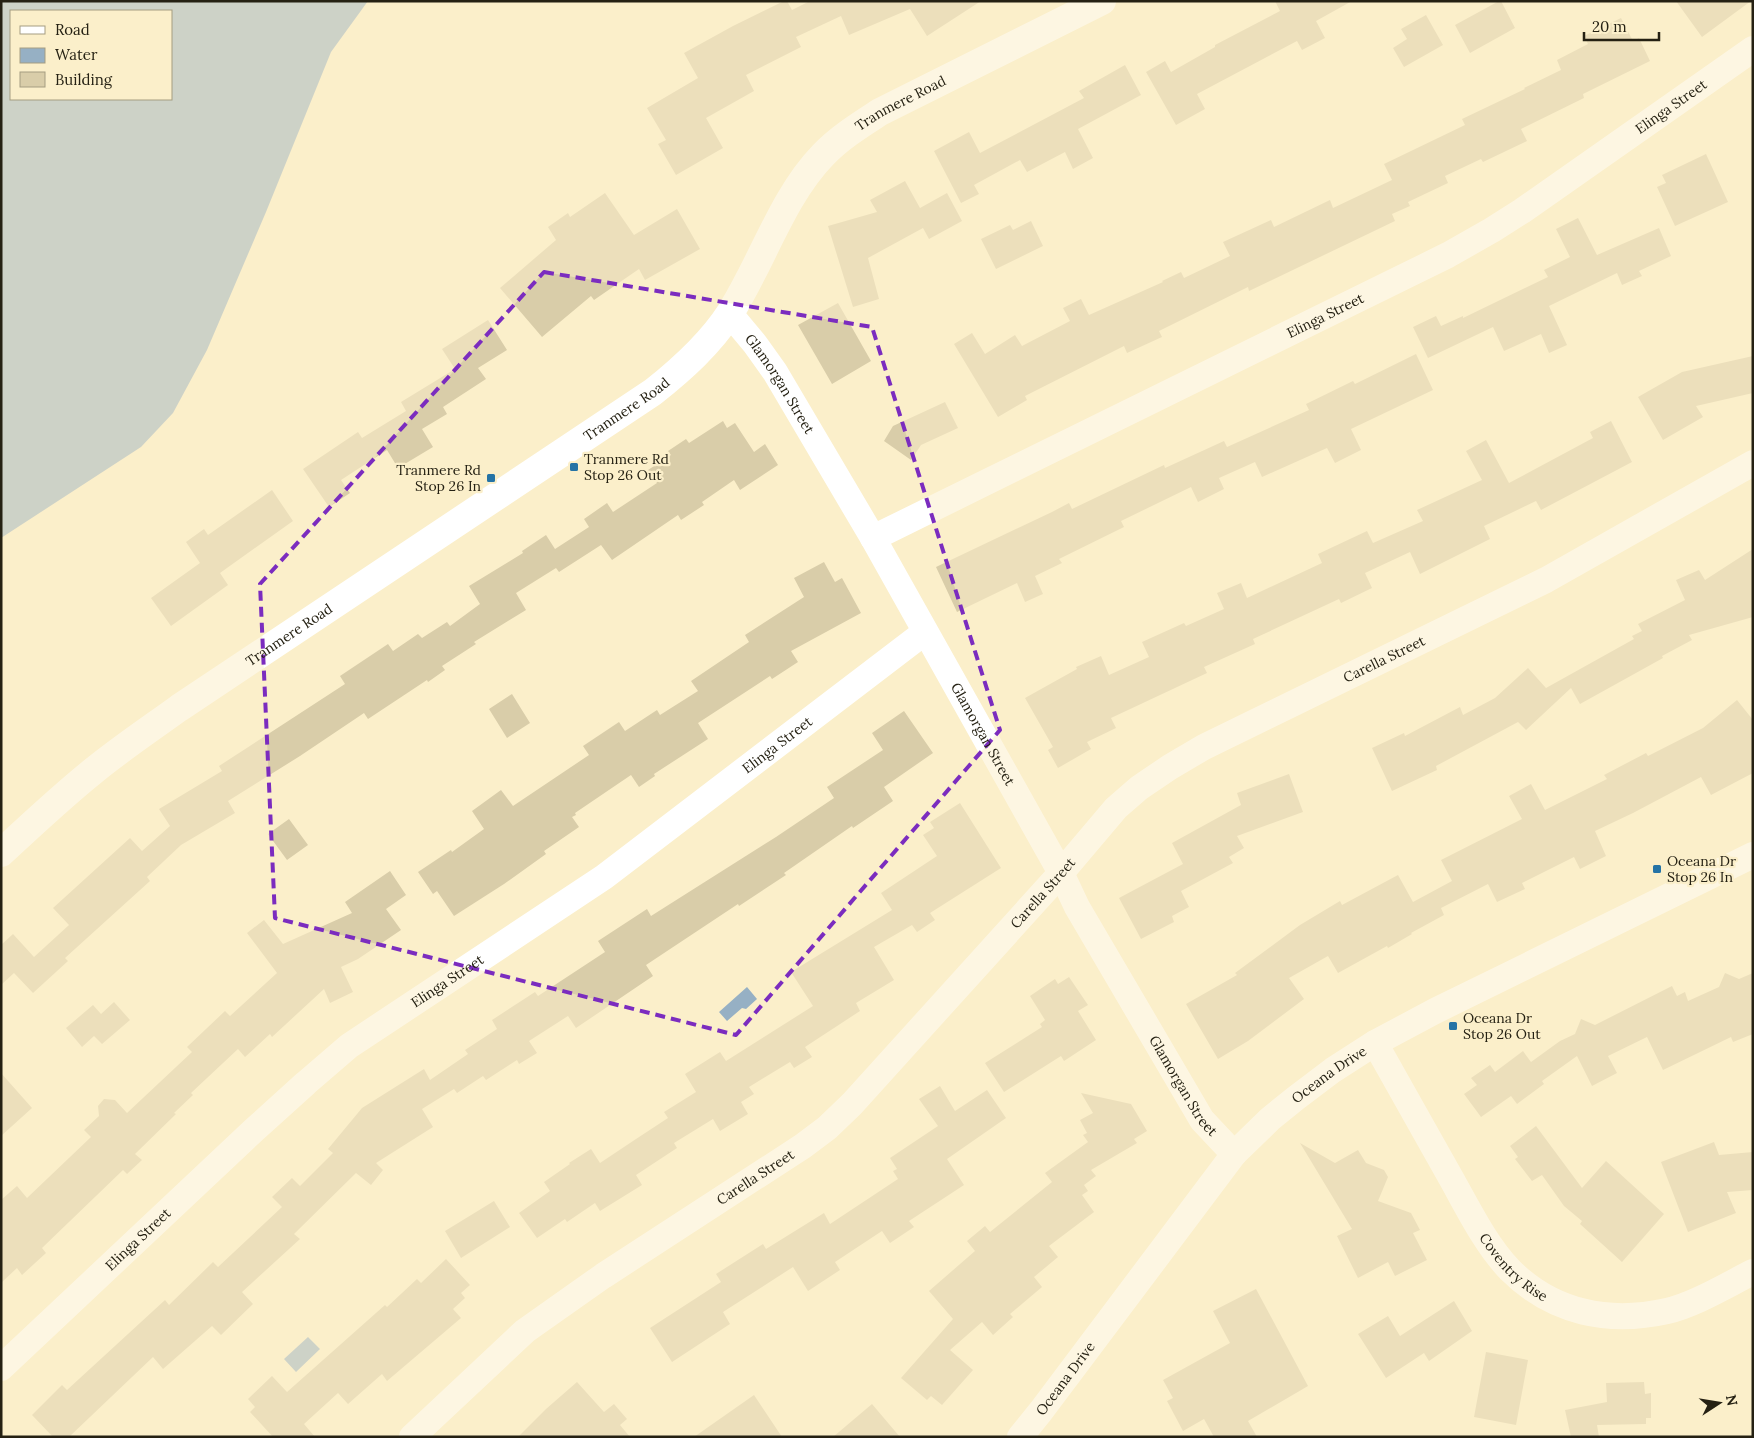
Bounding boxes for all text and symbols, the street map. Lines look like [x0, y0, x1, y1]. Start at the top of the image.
legend [10, 10, 172, 100]
scale bar [1584, 10, 1659, 42]
text: 20 m [1592, 17, 1627, 36]
text: Road [55, 20, 90, 39]
text: Water [55, 45, 98, 64]
text: Building [55, 70, 113, 89]
street label: Tranmere Road [852, 72, 949, 135]
street label: Elinga Street [1632, 75, 1711, 138]
street label: Elinga Street [1284, 289, 1367, 342]
street label: Glamorgan Street [741, 330, 819, 438]
street label: Tranmere Road [580, 373, 673, 445]
place label: Tranmere Rd Stop 26 Out [584, 450, 669, 484]
place label: Tranmere Rd Stop 26 In [396, 461, 481, 495]
marker: Tranmere Rd Stop 26 Out [568, 461, 580, 473]
marker: Tranmere Rd Stop 26 In [485, 472, 497, 484]
street label: Tranmere Road [242, 599, 336, 670]
street label: Carella Street [1340, 631, 1428, 687]
street label: Glamorgan Street [947, 679, 1019, 789]
street label: Elinga Street [739, 712, 816, 777]
place label: Oceana Dr Stop 26 In [1667, 852, 1736, 886]
street label: Carella Street [1006, 853, 1079, 932]
marker: Oceana Dr Stop 26 In [1651, 863, 1663, 875]
street label: Elinga Street [407, 950, 487, 1011]
place label: Oceana Dr Stop 26 Out [1463, 1009, 1541, 1043]
marker: Oceana Dr Stop 26 Out [1447, 1020, 1459, 1032]
street label: Glamorgan Street [1145, 1032, 1222, 1140]
street label: Oceana Drive [1288, 1042, 1370, 1107]
street label: Carella Street [713, 1145, 798, 1209]
street label: Elinga Street [101, 1204, 175, 1274]
street label: Coventry Rise [1475, 1230, 1551, 1305]
street label: Oceana Drive [1032, 1338, 1099, 1419]
north arrow [1694, 1378, 1744, 1428]
text: N [1722, 1393, 1742, 1408]

